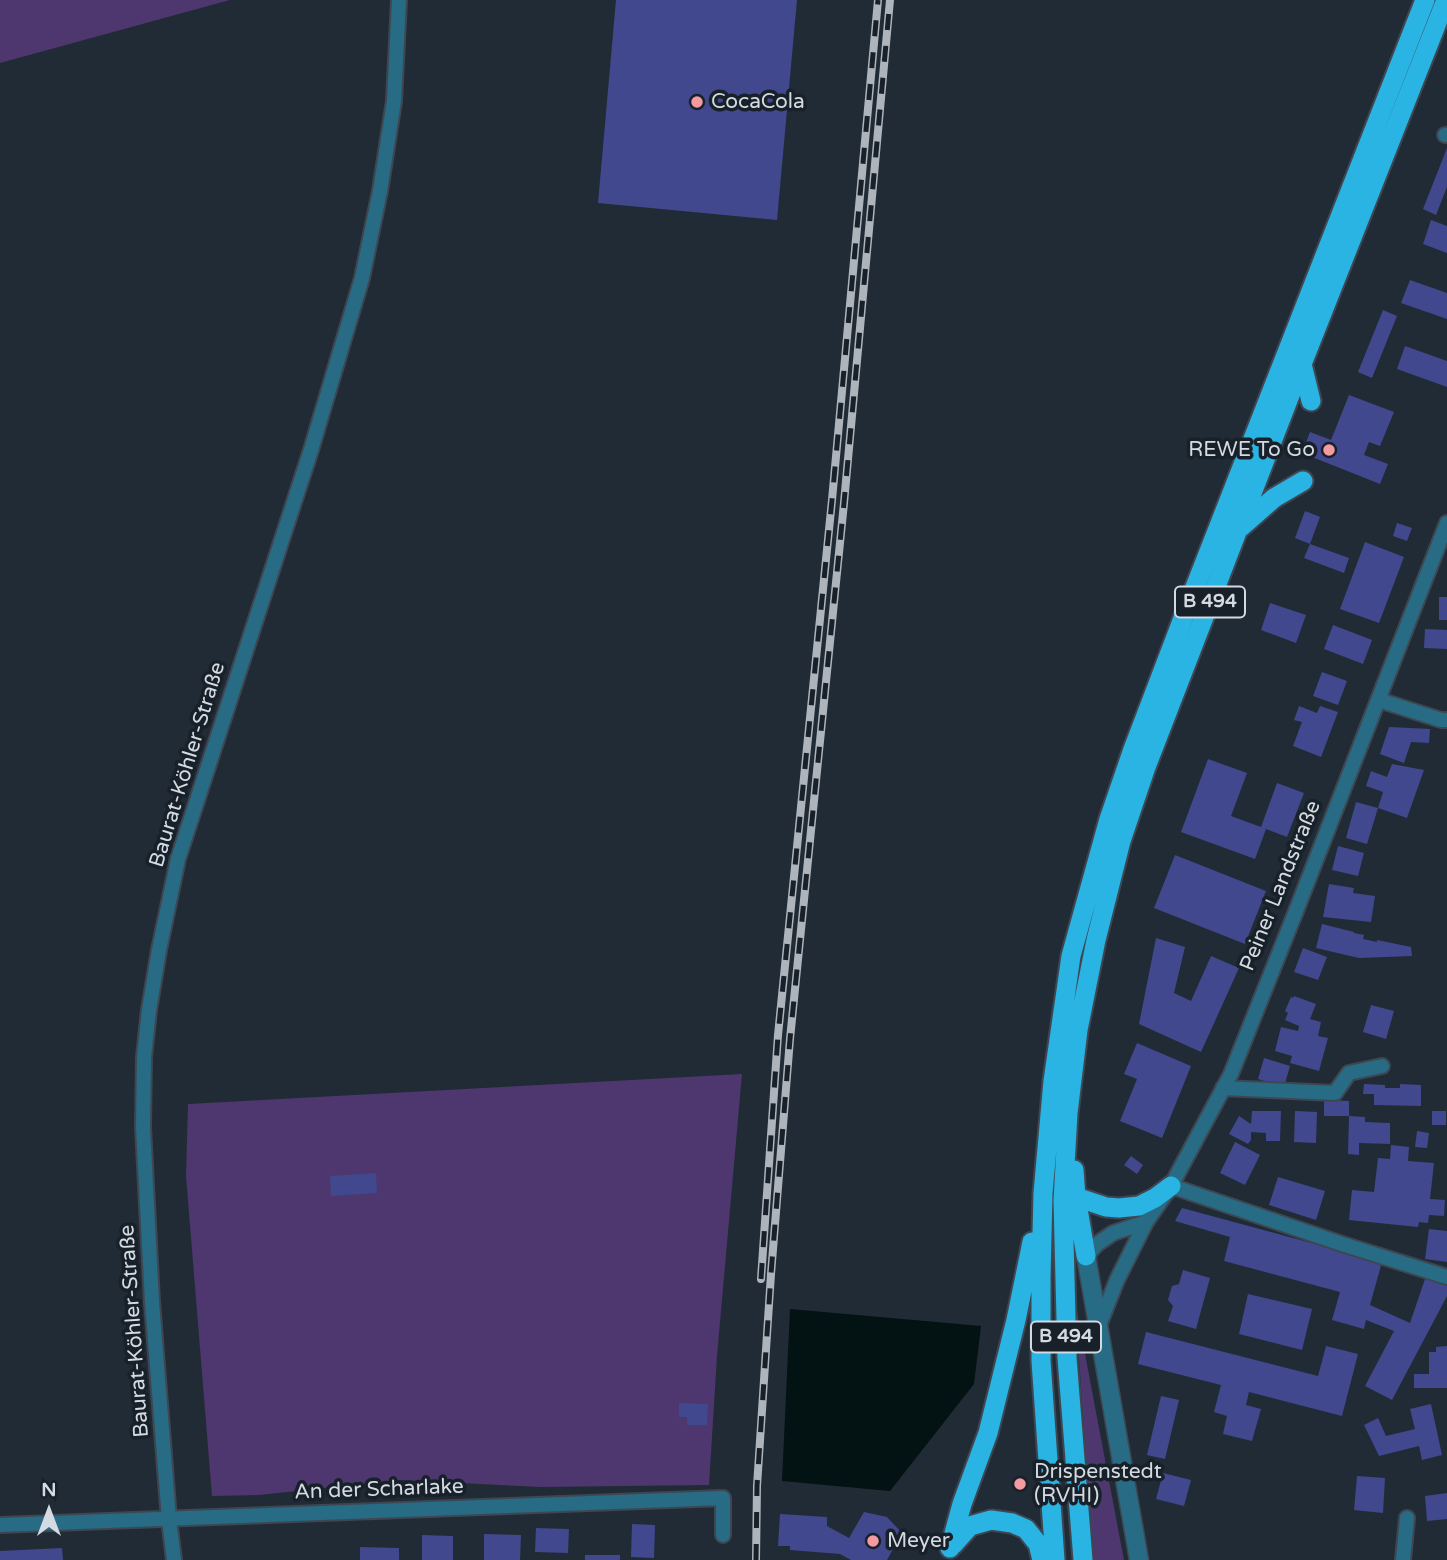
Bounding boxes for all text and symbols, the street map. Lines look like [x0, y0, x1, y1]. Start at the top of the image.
place label: CocaCola [711, 89, 805, 115]
marker: CocaCola [689, 94, 705, 110]
place label: REWE To Go [1188, 437, 1315, 463]
marker: REWE To Go [1321, 442, 1337, 458]
road number: B 494 [1175, 586, 1245, 618]
street label: Baurat-Köhler-Straße [145, 659, 231, 871]
street label: Peiner Landstraße [1235, 797, 1327, 975]
street label: Baurat-Köhler-Straße [115, 1224, 155, 1438]
road number: B 494 [1031, 1322, 1101, 1352]
place label: Drispenstedt (RVHI) [1034, 1459, 1162, 1509]
street label: An der Scharlake [294, 1474, 464, 1506]
north arrow [14, 1476, 84, 1546]
marker: Drispenstedt (RVHI) [1012, 1476, 1028, 1492]
text: N [41, 1479, 57, 1501]
place label: Meyer [887, 1528, 950, 1554]
marker: Meyer [865, 1533, 881, 1549]

